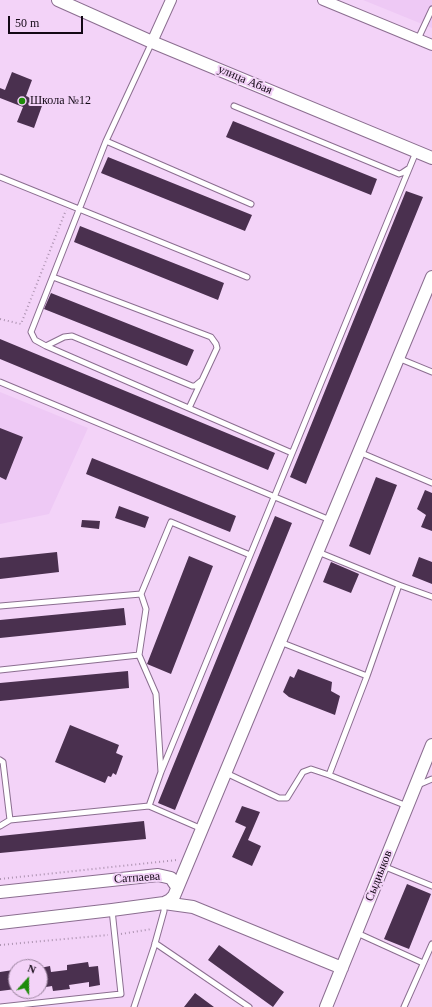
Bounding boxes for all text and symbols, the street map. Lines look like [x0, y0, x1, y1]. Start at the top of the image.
scale bar [10, 8, 85, 34]
text: 50 m [15, 16, 39, 30]
street label: улица Абая [216, 62, 274, 98]
place label: Школа №12 [30, 94, 91, 108]
marker: Школа №12 [17, 96, 27, 106]
street label: Сыдиыков [362, 848, 396, 904]
street label: Сатпаева [113, 869, 161, 887]
north arrow [8, 959, 48, 999]
text: N [26, 962, 38, 976]

